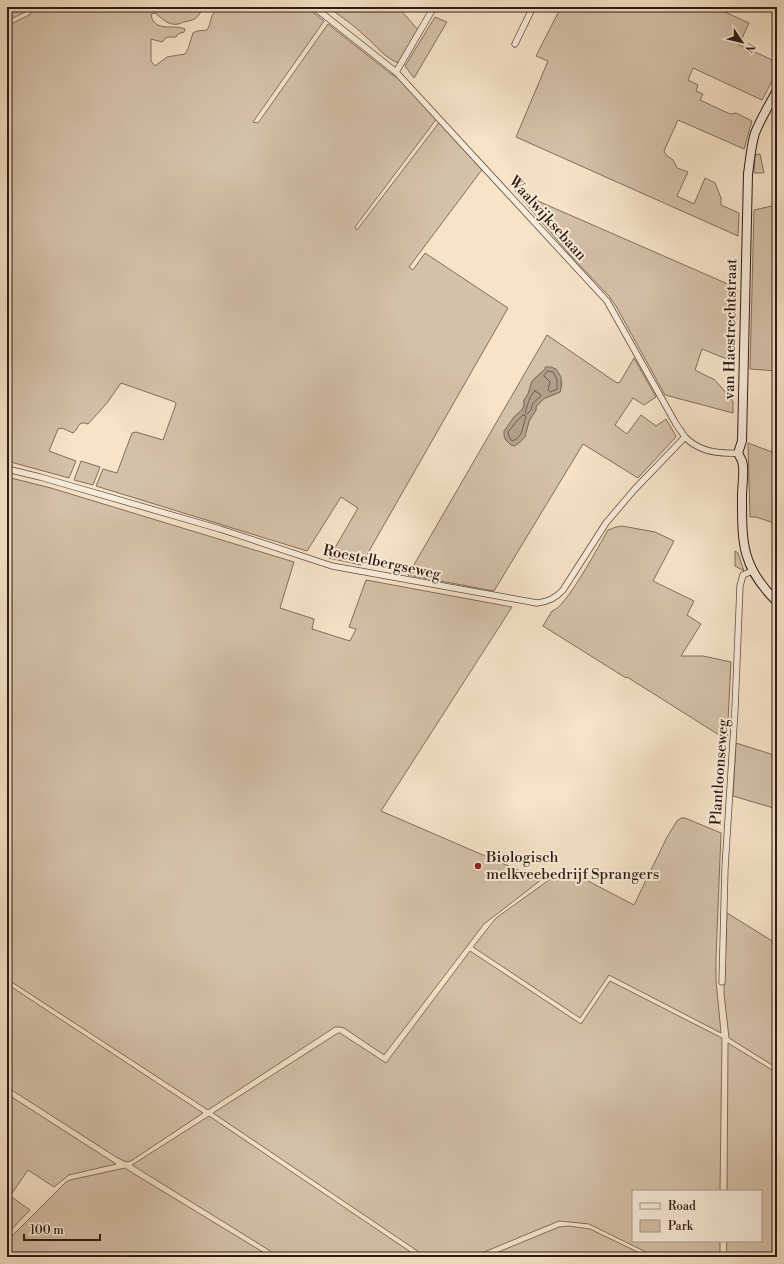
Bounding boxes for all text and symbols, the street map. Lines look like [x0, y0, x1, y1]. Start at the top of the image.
north arrow [722, 22, 762, 62]
text: N [741, 40, 758, 55]
street label: Waalwijksebaan [504, 171, 591, 265]
street label: van Haestrechtstraat [720, 258, 741, 401]
street label: Roestelbergseweg [321, 541, 443, 584]
street label: Plantloonseweg [706, 718, 733, 826]
place label: Biologisch melkveebedrijf Sprangers [485, 848, 659, 884]
marker: Biologisch melkveebedrijf Sprangers [473, 861, 483, 871]
legend [632, 1190, 762, 1242]
text: Road [668, 1199, 696, 1214]
scale bar [24, 1216, 100, 1242]
text: Park [668, 1219, 694, 1234]
text: 100 m [30, 1223, 64, 1238]

